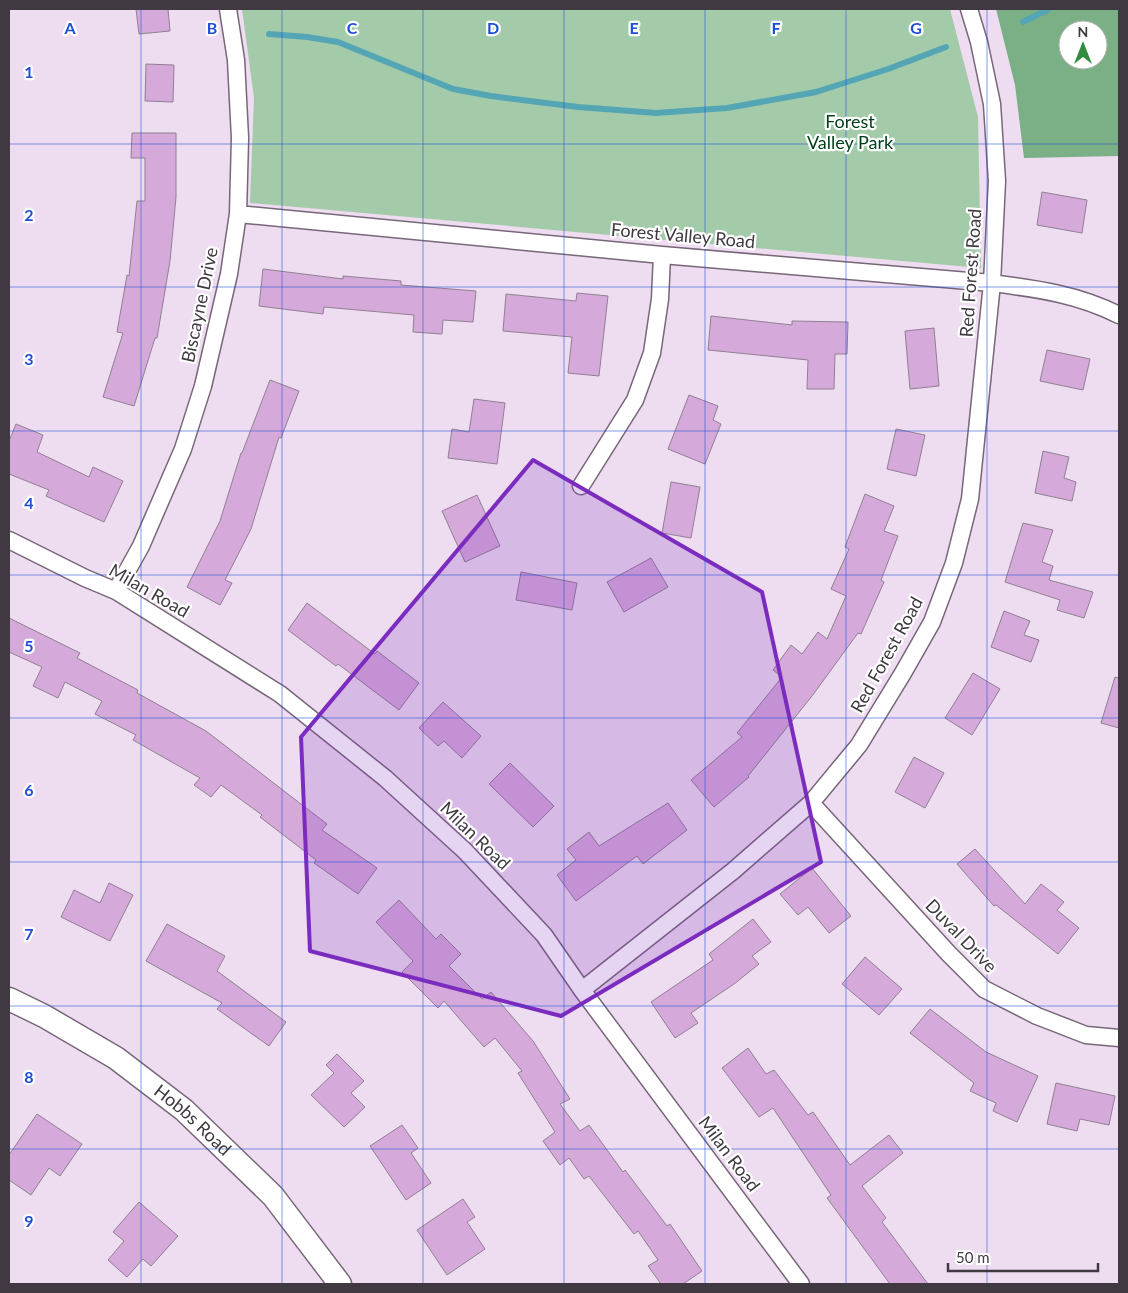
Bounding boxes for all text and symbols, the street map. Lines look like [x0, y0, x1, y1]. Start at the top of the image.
text: A [63, 18, 76, 37]
text: B [207, 18, 217, 37]
text: C [347, 18, 358, 37]
text: D [487, 18, 499, 37]
text: E [629, 18, 639, 37]
text: F [771, 18, 781, 37]
text: G [910, 18, 922, 37]
north arrow [1058, 20, 1108, 70]
text: N [1078, 23, 1088, 40]
text: 1 [24, 62, 34, 81]
park label: Forest Valley Park [807, 110, 894, 153]
text: 2 [24, 205, 34, 224]
street label: Red Forest Road [955, 208, 985, 338]
street label: Forest Valley Road [610, 218, 756, 252]
street label: Biscayne Drive [176, 245, 222, 364]
text: 3 [24, 349, 34, 368]
text: 4 [24, 493, 34, 512]
street label: Milan Road [106, 558, 193, 622]
street label: Red Forest Road [845, 593, 927, 716]
text: 5 [24, 636, 34, 655]
text: 6 [24, 780, 34, 799]
street label: Milan Road [436, 797, 515, 874]
street label: Duval Drive [921, 894, 1002, 977]
text: 7 [24, 924, 34, 943]
text: 8 [24, 1067, 34, 1086]
street label: Hobbs Road [150, 1079, 236, 1160]
street label: Milan Road [694, 1111, 765, 1195]
text: 9 [24, 1211, 34, 1230]
scale bar [948, 1240, 1098, 1272]
text: 50 m [956, 1248, 990, 1266]

